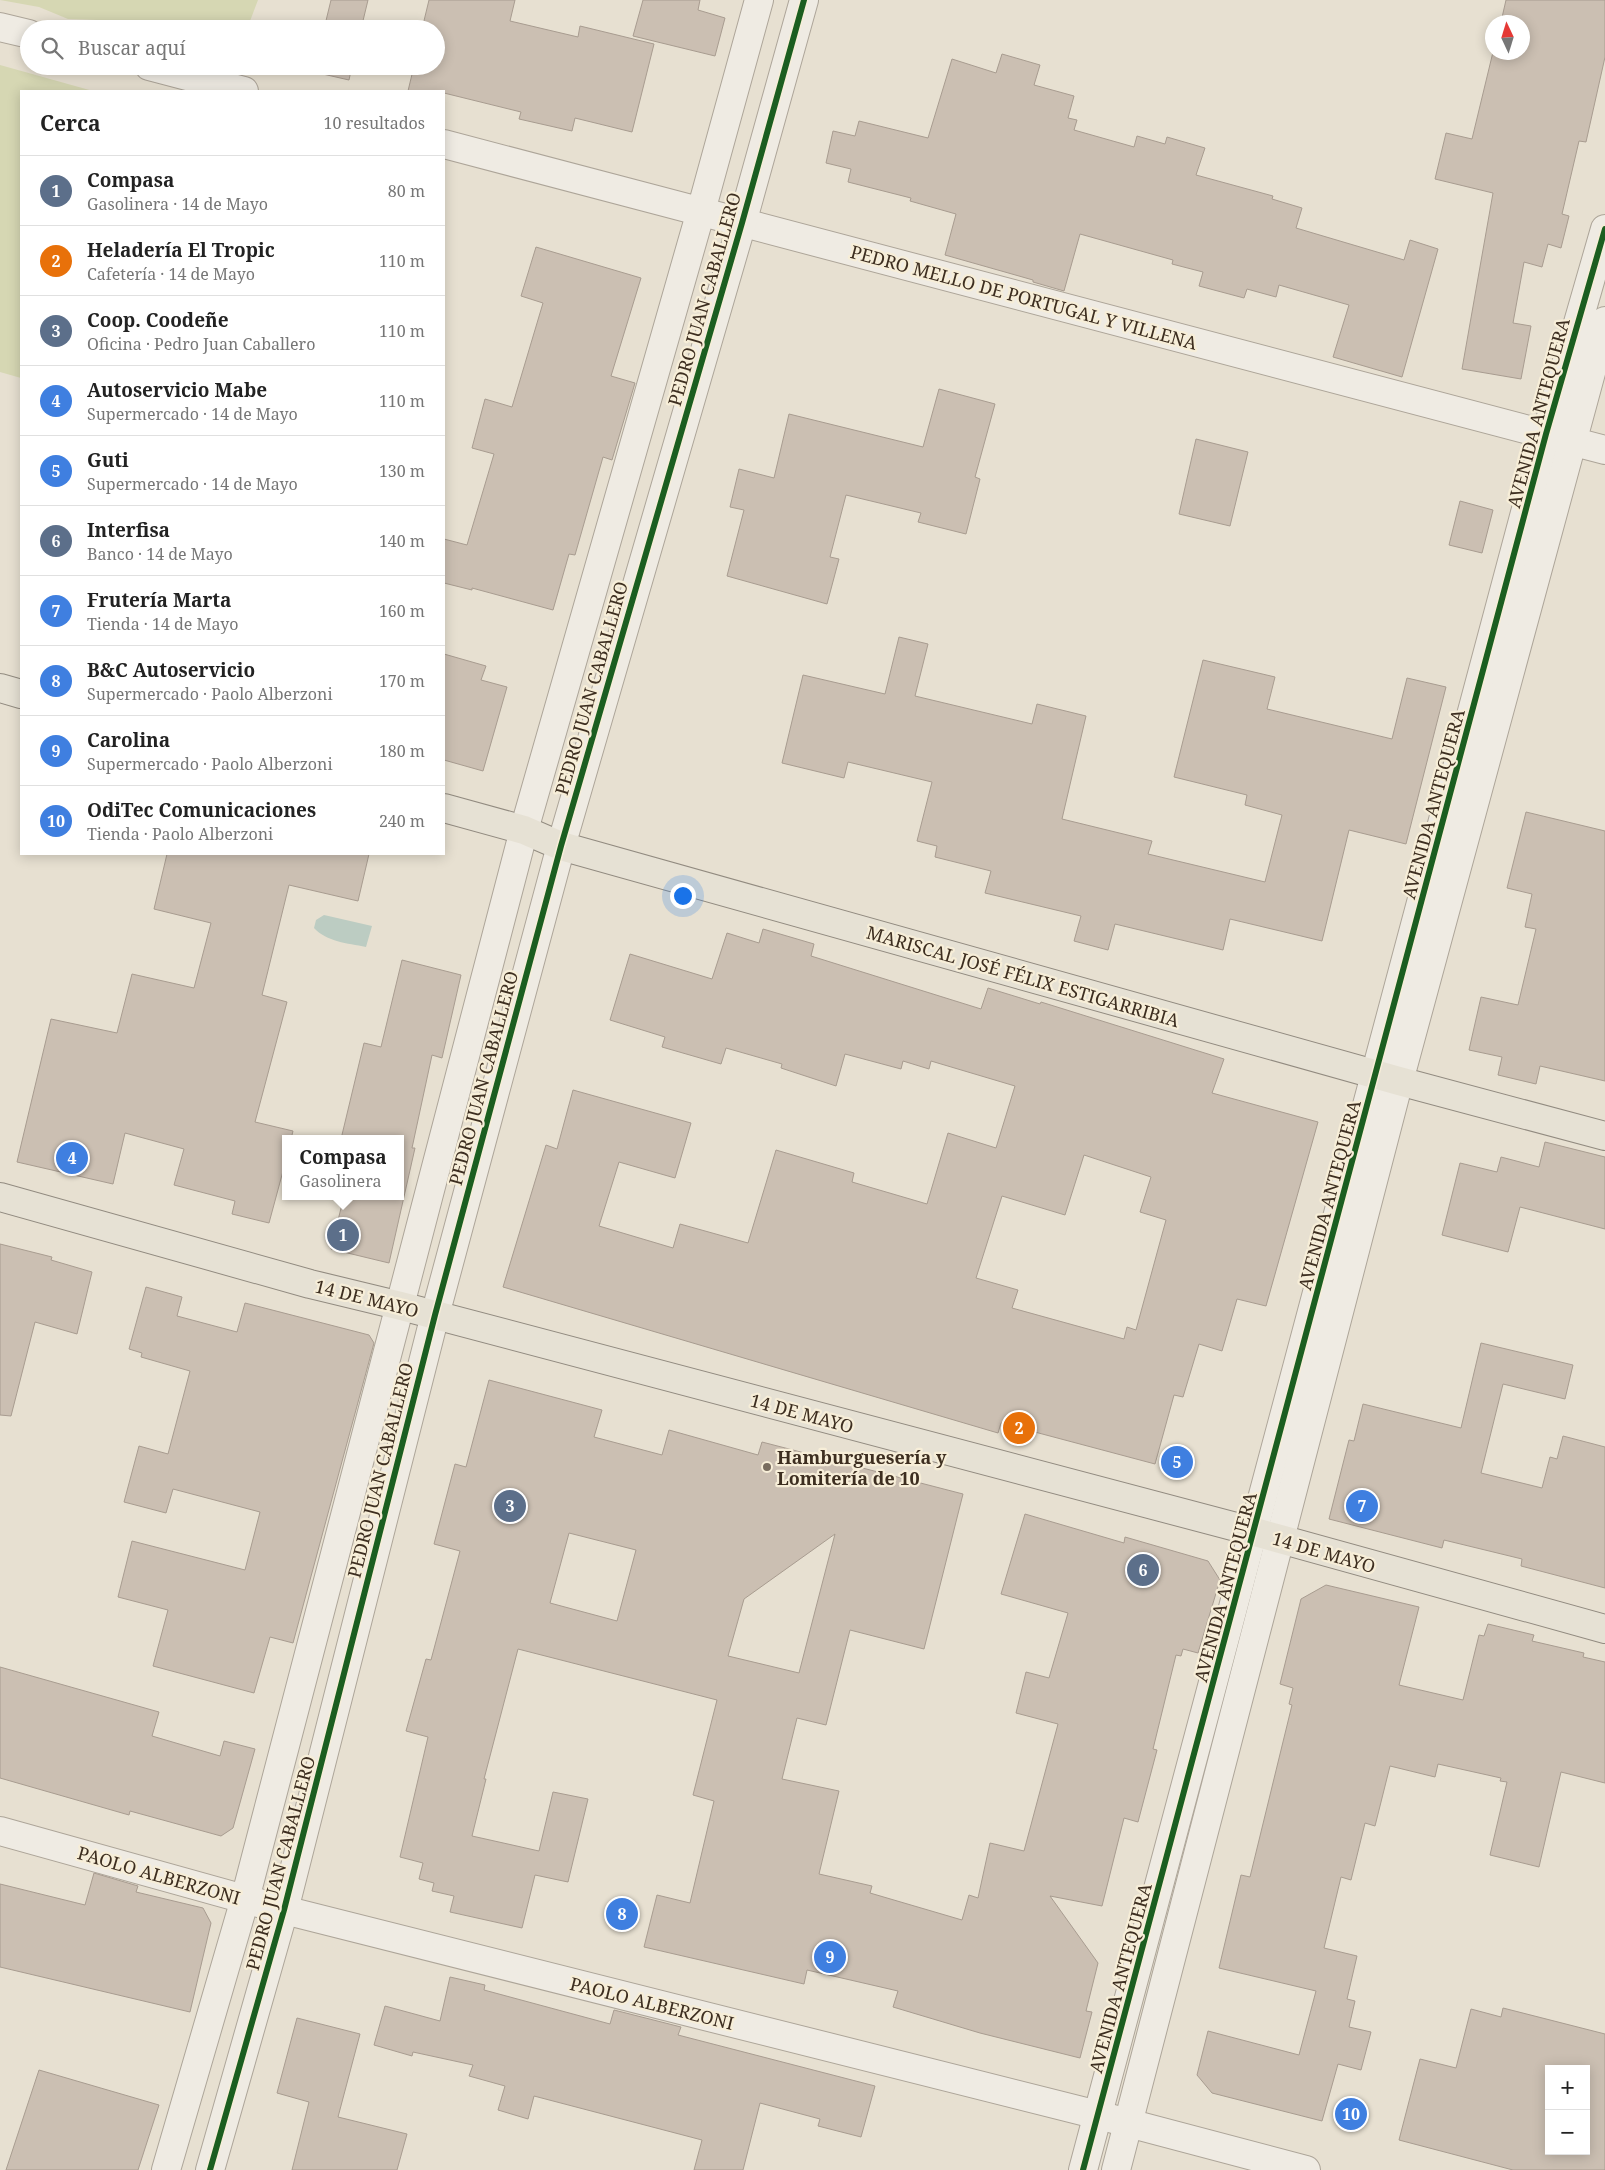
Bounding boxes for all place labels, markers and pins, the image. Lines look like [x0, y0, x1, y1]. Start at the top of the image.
pin: 4 [56, 1139, 88, 1177]
pin: 1 [327, 1216, 359, 1254]
pin: 2 [1003, 1409, 1035, 1447]
pin: 5 [1161, 1443, 1193, 1481]
place label: Hamburguesería y Lomitería de 10 [777, 1445, 947, 1490]
marker: Hamburguesería y Lomitería de 10 [761, 1461, 773, 1473]
pin: 3 [494, 1487, 526, 1525]
pin: 7 [1346, 1487, 1378, 1525]
pin: 6 [1127, 1551, 1159, 1589]
pin: 8 [606, 1895, 638, 1933]
pin: 9 [814, 1938, 846, 1976]
pin: 10 [1335, 2095, 1367, 2133]

